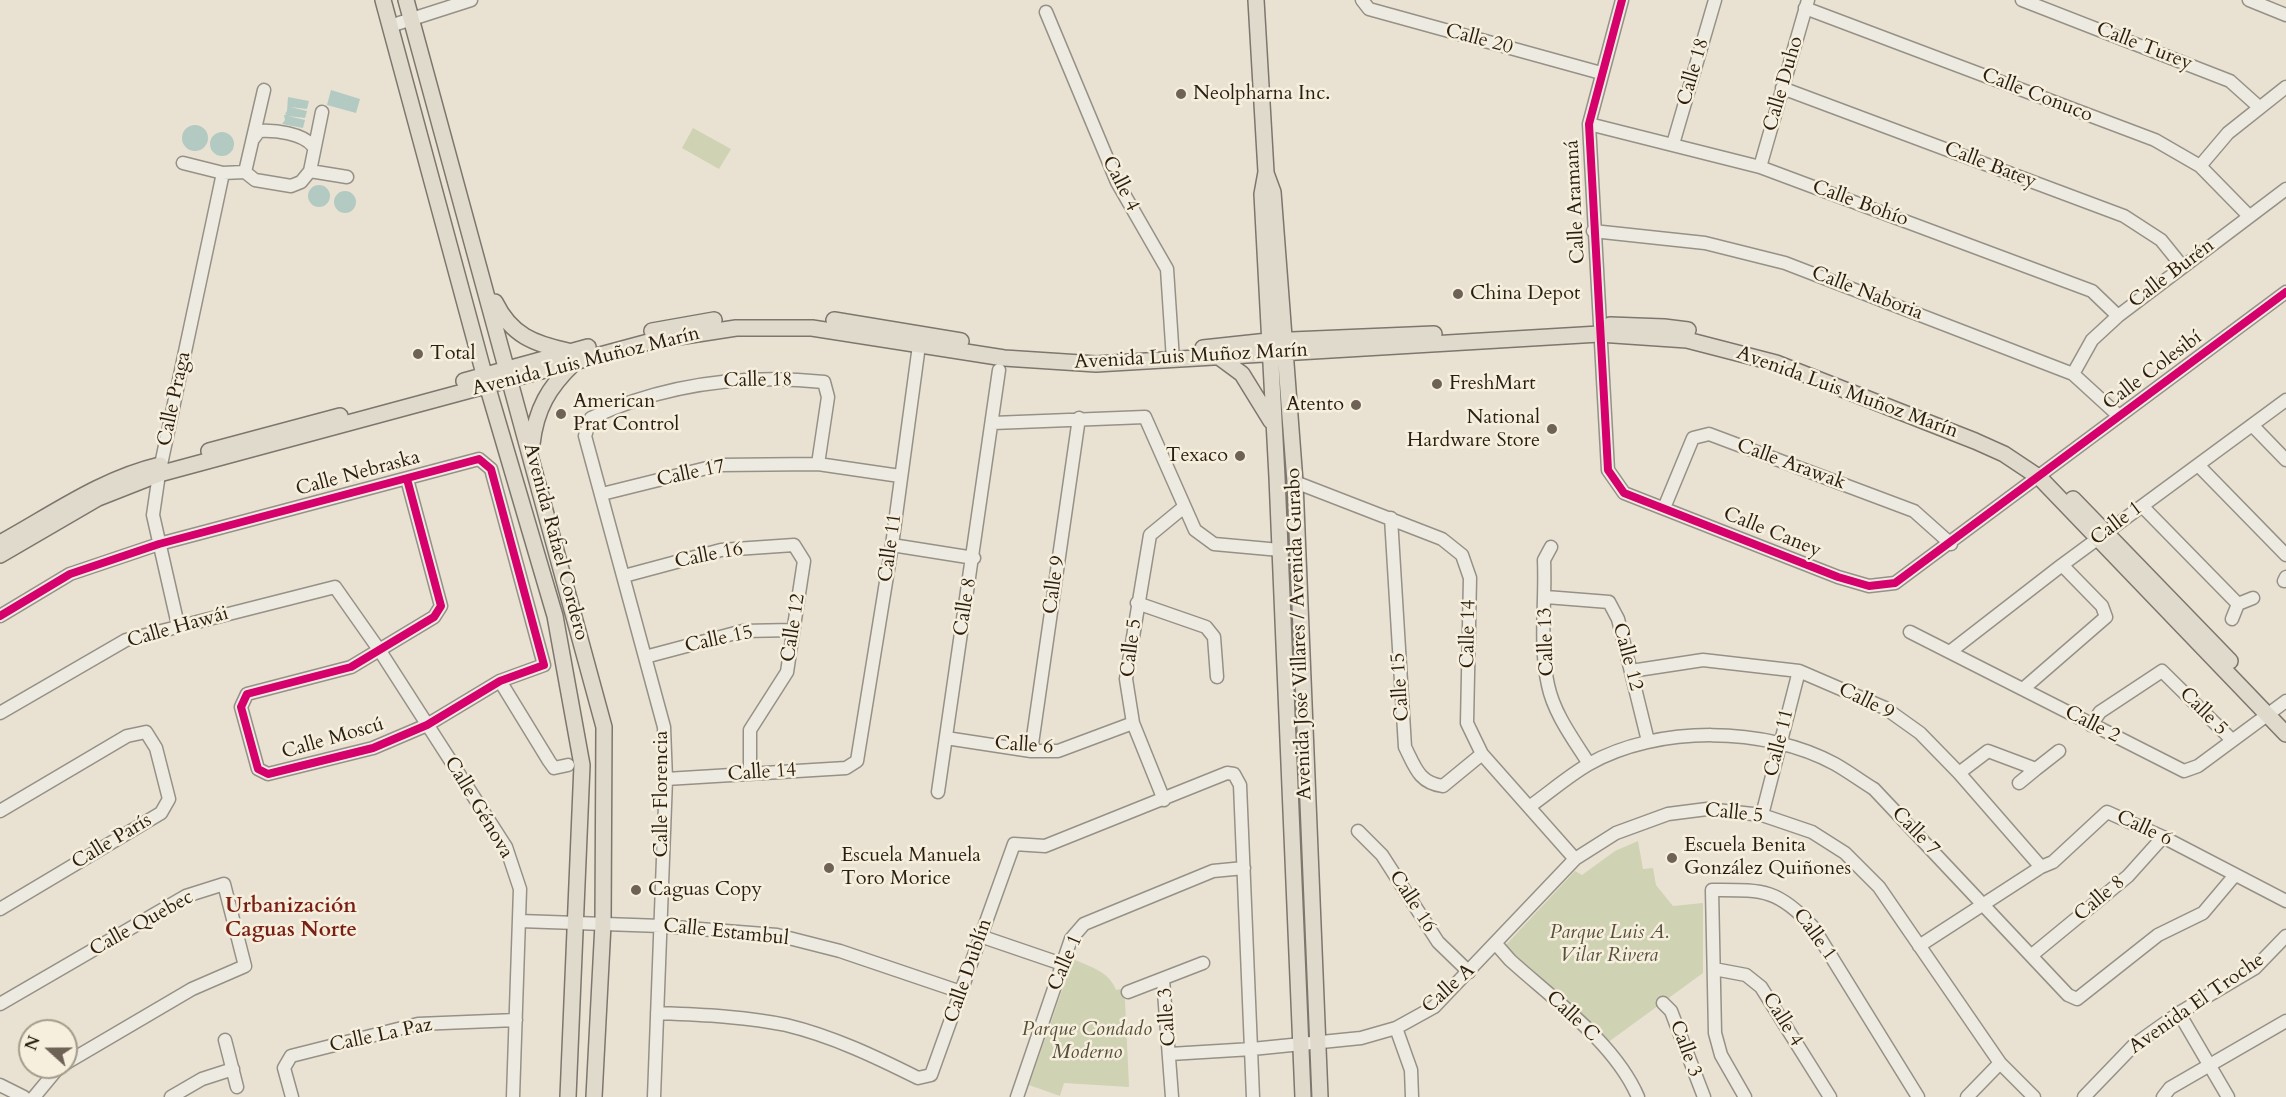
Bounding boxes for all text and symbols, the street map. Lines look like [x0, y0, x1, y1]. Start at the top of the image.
street label: Calle Turey [2092, 18, 2196, 76]
street label: Calle 20 [1443, 19, 1515, 61]
street label: Calle Duho [1759, 34, 1809, 134]
street label: Calle 18 [1673, 36, 1715, 108]
street label: Calle Conuco [1978, 64, 2096, 128]
place label: Neolpharna Inc. [1193, 82, 1330, 106]
marker: Neolpharna Inc. [1174, 87, 1188, 101]
street label: Calle Batey [1941, 137, 2039, 195]
street label: Calle Aramaná [1561, 139, 1591, 265]
street label: Calle 4 [1096, 152, 1144, 216]
street label: Calle Bohío [1809, 176, 1911, 232]
street label: Calle Burén [2124, 234, 2220, 314]
street label: Calle Naboria [1808, 262, 1926, 326]
place label: China Depot [1470, 282, 1580, 306]
marker: China Depot [1451, 287, 1465, 301]
street label: Avenida Luis Muñoz Marín [470, 322, 702, 402]
street label: Calle Colesibí [2099, 326, 2207, 416]
street label: Avenida Luis Muñoz Marín [1074, 339, 1308, 375]
place label: Total [430, 342, 476, 366]
street label: Avenida Luis Muñoz Marín [1733, 342, 1961, 444]
marker: Total [411, 347, 425, 361]
street label: Calle Praga [153, 349, 197, 449]
street label: Calle 18 [723, 368, 793, 394]
place label: FreshMart [1449, 372, 1536, 396]
marker: FreshMart [1430, 377, 1444, 391]
place label: American Prat Control [573, 390, 679, 437]
place label: Atento [1286, 393, 1344, 417]
marker: Atento [1349, 398, 1363, 412]
place label: National Hardware Store [1407, 406, 1540, 453]
marker: American Prat Control [554, 407, 568, 421]
marker: National Hardware Store [1545, 422, 1559, 436]
street label: Calle Arawak [1733, 434, 1849, 496]
street label: Avenida Rafael Cordero [517, 441, 593, 643]
place label: Texaco [1166, 444, 1228, 468]
street label: Calle Nebraska [293, 446, 423, 502]
marker: Texaco [1233, 449, 1247, 463]
street label: Calle 17 [655, 455, 727, 493]
street label: Avenida José Villares / Avenida Gurabo [1282, 467, 1318, 801]
street label: Calle 1 [2086, 497, 2148, 551]
street label: Calle Caney [1720, 502, 1824, 564]
street label: Calle 11 [874, 512, 908, 584]
street label: Calle 16 [673, 538, 745, 574]
street label: Calle 9 [1039, 554, 1071, 616]
street label: Calle 8 [950, 576, 982, 638]
street label: Calle 12 [777, 592, 811, 664]
street label: Calle 14 [1456, 599, 1482, 669]
street label: Calle Hawái [125, 602, 231, 654]
street label: Calle 13 [1534, 607, 1560, 677]
street label: Calle 5 [1117, 617, 1147, 679]
street label: Calle 15 [683, 621, 755, 659]
street label: Calle 12 [1606, 621, 1648, 693]
street label: Calle 15 [1387, 652, 1415, 722]
street label: Calle 9 [1834, 678, 1898, 726]
street label: Calle 5 [2174, 683, 2232, 741]
street label: Calle 2 [2060, 701, 2124, 749]
street label: Calle 11 [1760, 707, 1800, 779]
street label: Calle Moscú [279, 713, 387, 765]
street label: Calle Florencia [650, 731, 674, 857]
street label: Calle 6 [994, 732, 1054, 760]
street label: Calle Génova [438, 753, 518, 863]
street label: Calle 14 [727, 759, 797, 787]
street label: Calle 5 [1704, 799, 1764, 829]
street label: Calle 7 [1886, 803, 1944, 861]
street label: Calle 6 [2112, 806, 2176, 852]
street label: Calle París [68, 809, 156, 875]
place label: Escuela Benita González Quiñones [1684, 834, 1851, 881]
place label: Escuela Manuela Toro Morice [841, 844, 981, 891]
marker: Escuela Benita González Quiñones [1665, 851, 1679, 865]
marker: Escuela Manuela Toro Morice [822, 861, 836, 875]
street label: Calle 16 [1383, 867, 1441, 937]
street label: Calle 8 [2070, 871, 2130, 927]
place label: Caguas Copy [648, 878, 762, 902]
marker: Caguas Copy [629, 883, 643, 897]
street label: Calle Quebec [86, 886, 198, 962]
district label: Urbanización Caguas Norte [225, 894, 357, 944]
street label: Calle 1 [1787, 904, 1841, 966]
street label: Calle Estambul [662, 914, 790, 952]
street label: Calle Dublín [940, 916, 998, 1026]
park label: Parque Luis A. Vilar Rivera [1549, 921, 1669, 968]
street label: Calle 1 [1043, 931, 1089, 995]
street label: Avenida El Troche [2125, 948, 2269, 1060]
street label: Calle A [1418, 959, 1480, 1019]
street label: Calle C [1540, 986, 1604, 1048]
street label: Calle 3 [1154, 987, 1182, 1047]
street label: Calle 4 [1756, 989, 1808, 1051]
street label: Calle La Paz [328, 1013, 434, 1059]
street label: Calle 3 [1664, 1017, 1706, 1081]
park label: Parque Condado Moderno [1022, 1018, 1152, 1065]
north arrow [18, 1019, 78, 1079]
text: N [20, 1033, 46, 1054]

